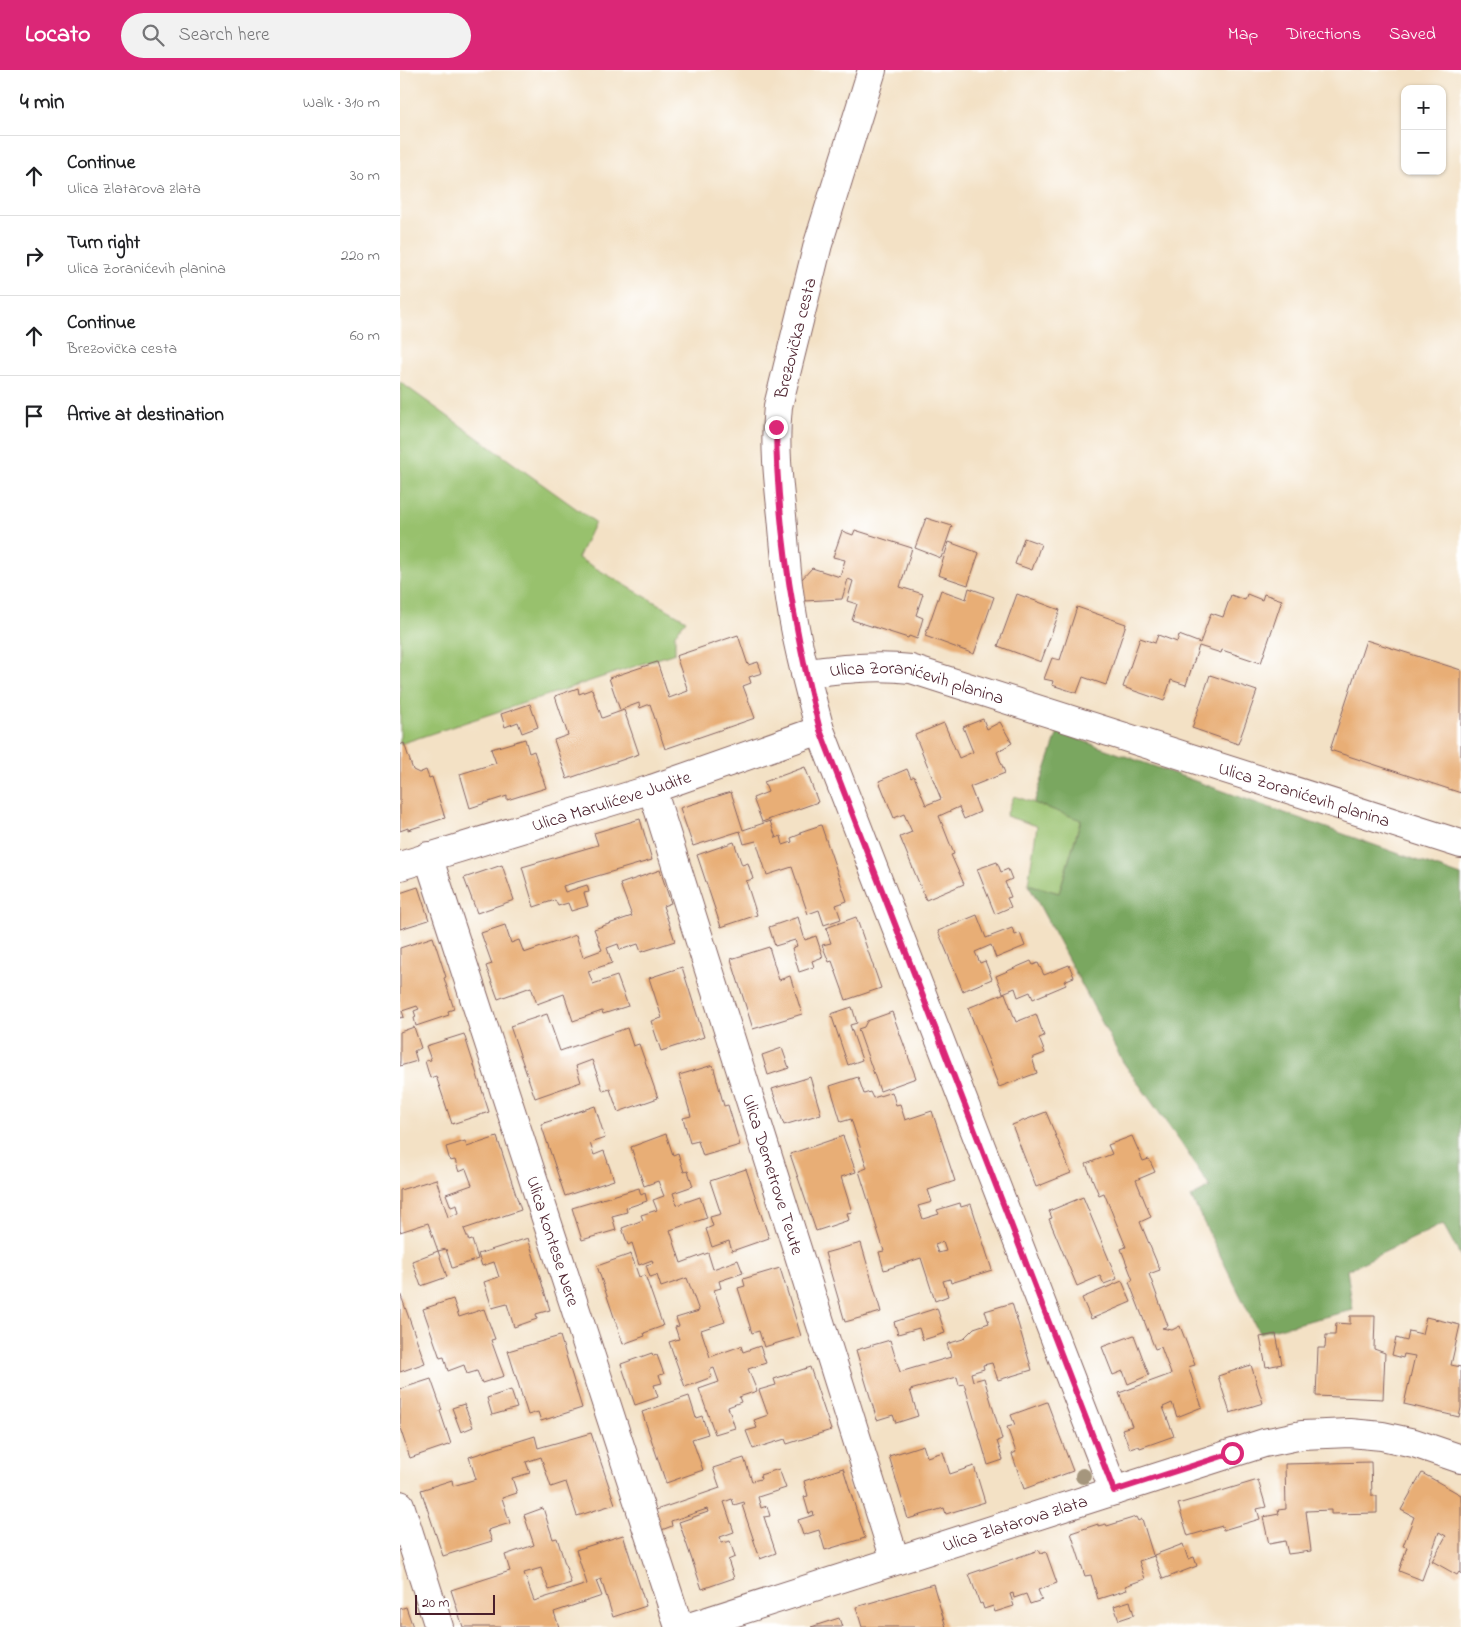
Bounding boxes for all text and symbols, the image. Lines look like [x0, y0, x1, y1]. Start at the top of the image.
search box [121, 13, 471, 58]
text: Locato [25, 18, 91, 53]
icon: search [139, 21, 167, 49]
text: Search here [179, 22, 270, 49]
text: Map [1228, 22, 1258, 48]
text: Directions [1286, 22, 1361, 48]
text: Saved [1389, 22, 1436, 48]
map controls [1401, 85, 1446, 175]
button: + [1401, 85, 1446, 130]
text: 4 min [20, 88, 64, 118]
text: Walk · 310 m [303, 91, 380, 115]
button: − [1401, 130, 1446, 175]
text: Continue [67, 150, 135, 177]
icon: ahead [20, 162, 48, 190]
text: 30 m [350, 164, 380, 188]
text: Ulica Zlatarova zlata [67, 177, 201, 201]
text: Turn right [67, 230, 140, 257]
icon: right [20, 242, 48, 270]
text: 220 m [341, 244, 380, 268]
text: Ulica Zoranićevih planina [67, 257, 226, 281]
street label: Brezovička cesta [769, 275, 825, 403]
text: Continue [67, 310, 135, 337]
icon: ahead [20, 322, 48, 350]
text: 60 m [350, 324, 380, 348]
text: Brezovička cesta [67, 337, 177, 361]
icon: arrive [20, 402, 48, 430]
text: Arrive at destination [67, 402, 224, 429]
route end [765, 416, 788, 439]
street label: Ulica Zoranićevih planina [828, 656, 1007, 713]
street label: Ulica Zoranićevih planina [1214, 757, 1393, 836]
street label: Ulica Marulićeve Judite [529, 765, 696, 840]
street label: Ulica Demetrove Teute [734, 1091, 809, 1259]
street label: Ulica kontese Nere [518, 1173, 585, 1311]
route start [1221, 1442, 1244, 1465]
street label: Ulica Zlatarova zlata [939, 1489, 1091, 1560]
scale bar [415, 1592, 495, 1615]
text: 20 m [422, 1593, 449, 1614]

